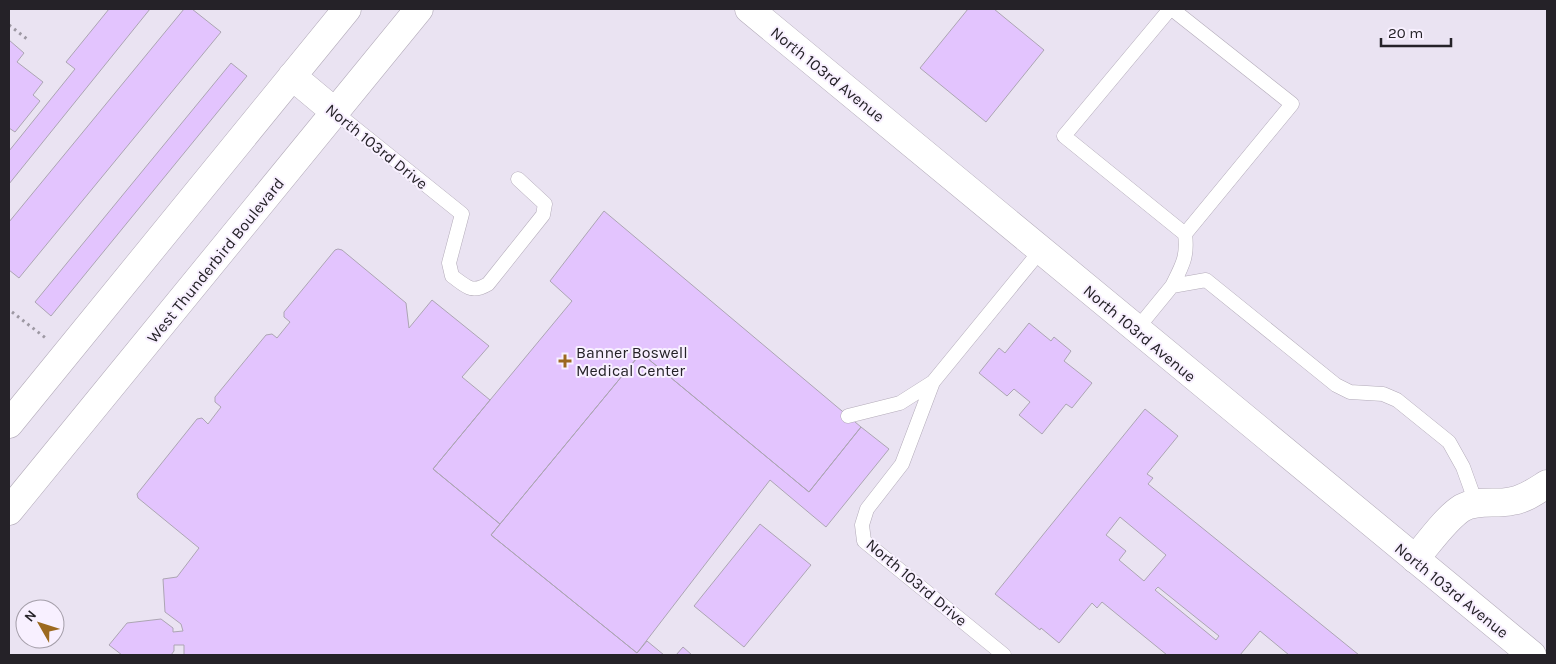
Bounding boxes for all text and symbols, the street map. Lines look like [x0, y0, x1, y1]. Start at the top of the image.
scale bar [1381, 15, 1451, 47]
street label: North 103rd Avenue [767, 23, 888, 126]
text: 20 m [1388, 24, 1423, 42]
street label: North 103rd Drive [322, 99, 431, 193]
street label: West Thunderbird Boulevard [143, 174, 288, 347]
street label: North 103rd Avenue [1080, 281, 1200, 386]
place label: Banner Boswell Medical Center [576, 343, 688, 380]
marker: Banner Boswell Medical Center [558, 354, 572, 368]
street label: North 103rd Drive [862, 535, 971, 630]
street label: North 103rd Avenue [1391, 539, 1512, 642]
north arrow [15, 599, 65, 649]
text: N [21, 607, 40, 625]

